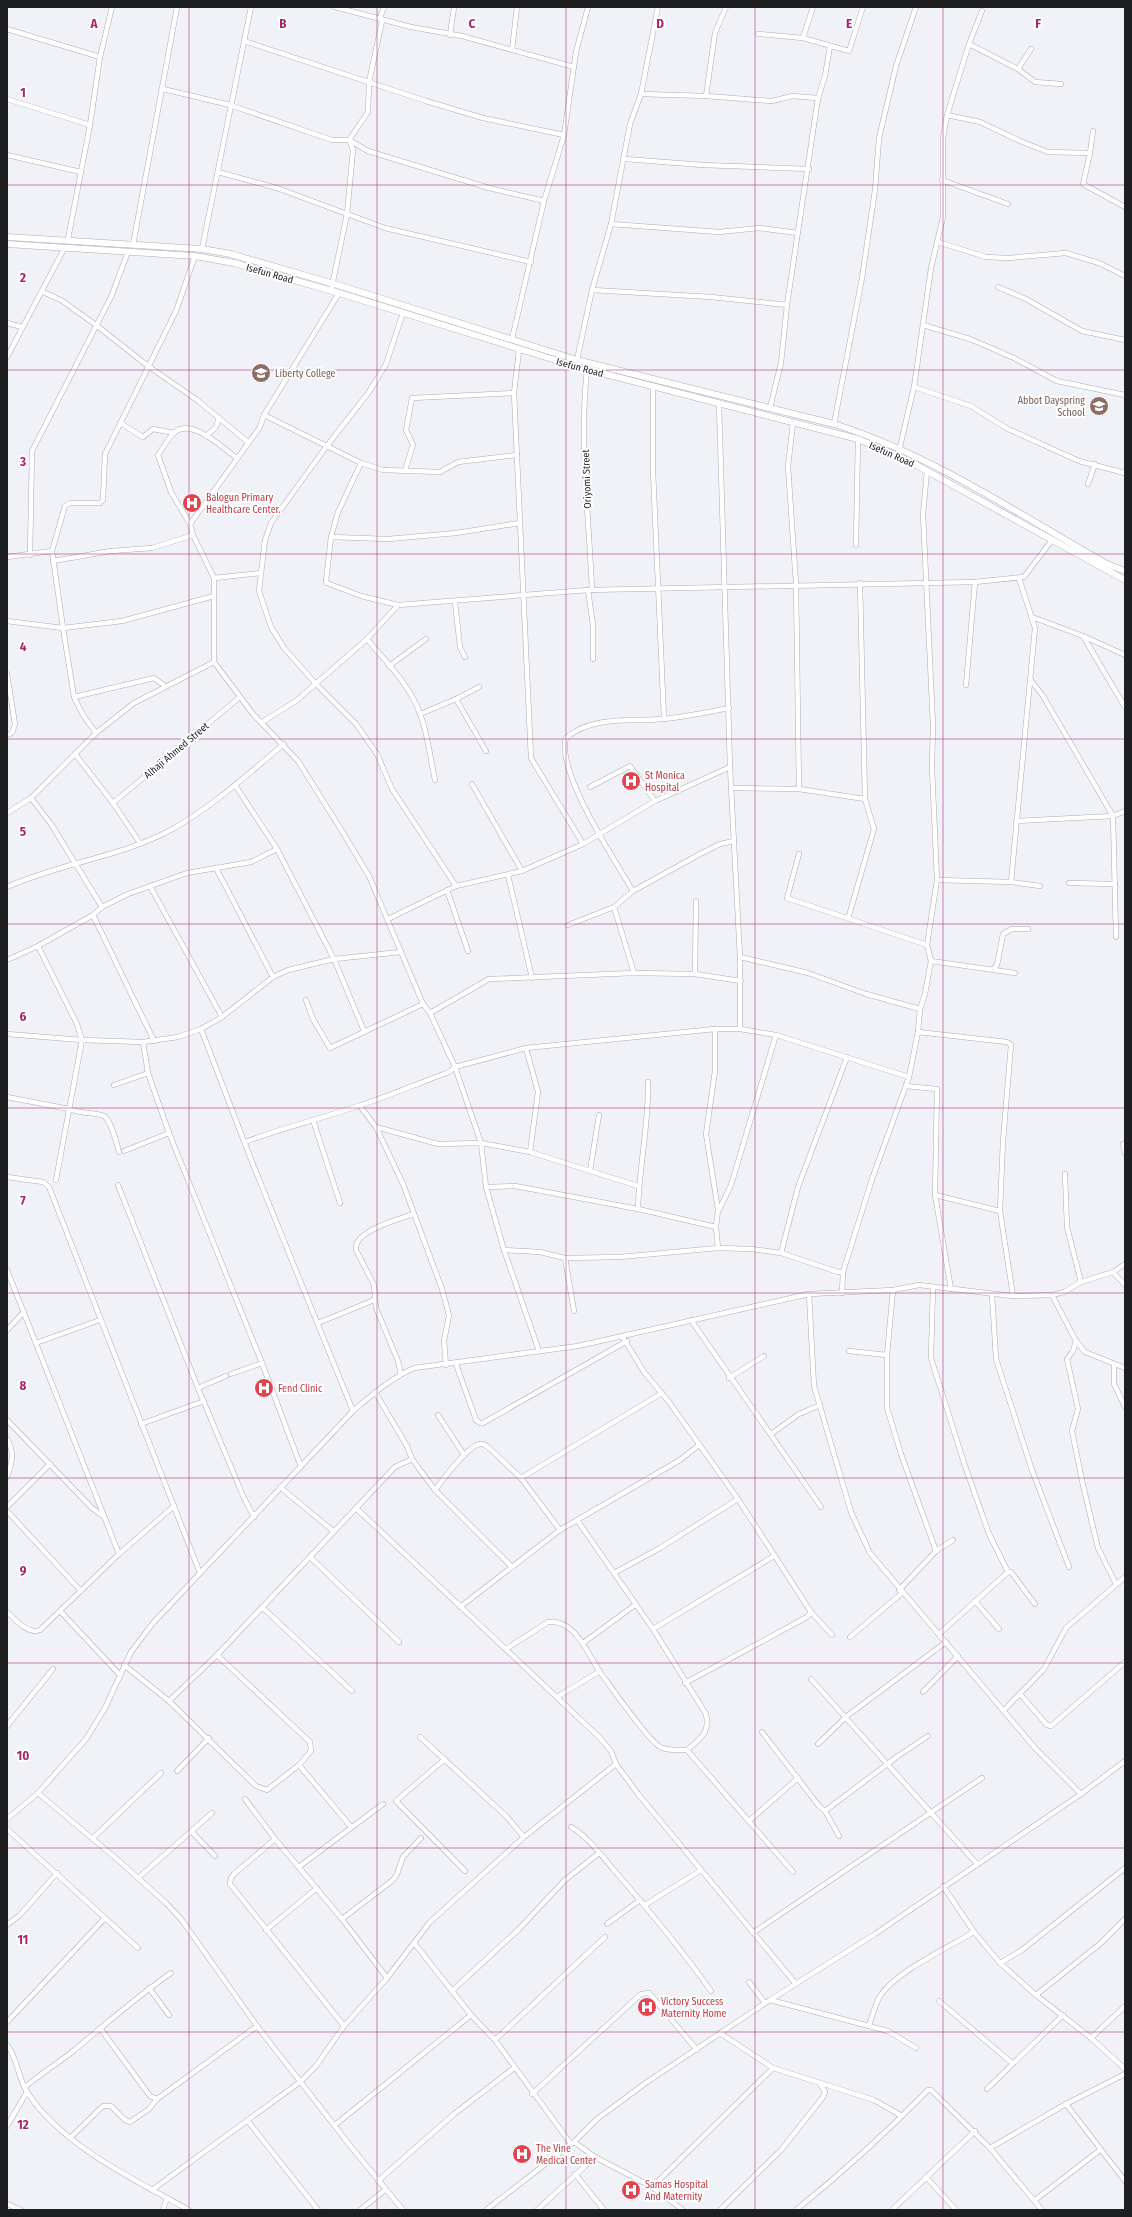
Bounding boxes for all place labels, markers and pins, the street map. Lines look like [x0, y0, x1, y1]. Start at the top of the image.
school or university icon: Liberty College [250, 362, 272, 384]
place label: Liberty College [275, 368, 336, 380]
place label: Abbot Dayspring School [1018, 395, 1085, 419]
school or university icon: Abbot Dayspring School [1088, 395, 1110, 417]
hospital icon: Balogun Primary Healthcare Center. [181, 492, 203, 514]
place label: Balogun Primary Healthcare Center. [206, 492, 280, 516]
hospital icon: St Monica Hospital [620, 770, 642, 792]
place label: St Monica Hospital [645, 770, 685, 794]
hospital icon: Fend Clinic [253, 1377, 275, 1399]
place label: Fend Clinic [278, 1383, 323, 1395]
hospital icon: Victory Success Maternity Home [636, 1996, 658, 2018]
place label: Victory Success Maternity Home [661, 1996, 726, 2020]
hospital icon: The Vine Medical Center [511, 2143, 533, 2165]
place label: The Vine Medical Center [536, 2143, 597, 2167]
hospital icon: Samas Hospital And Maternity [620, 2179, 642, 2201]
place label: Samas Hospital And Maternity [645, 2179, 708, 2203]

